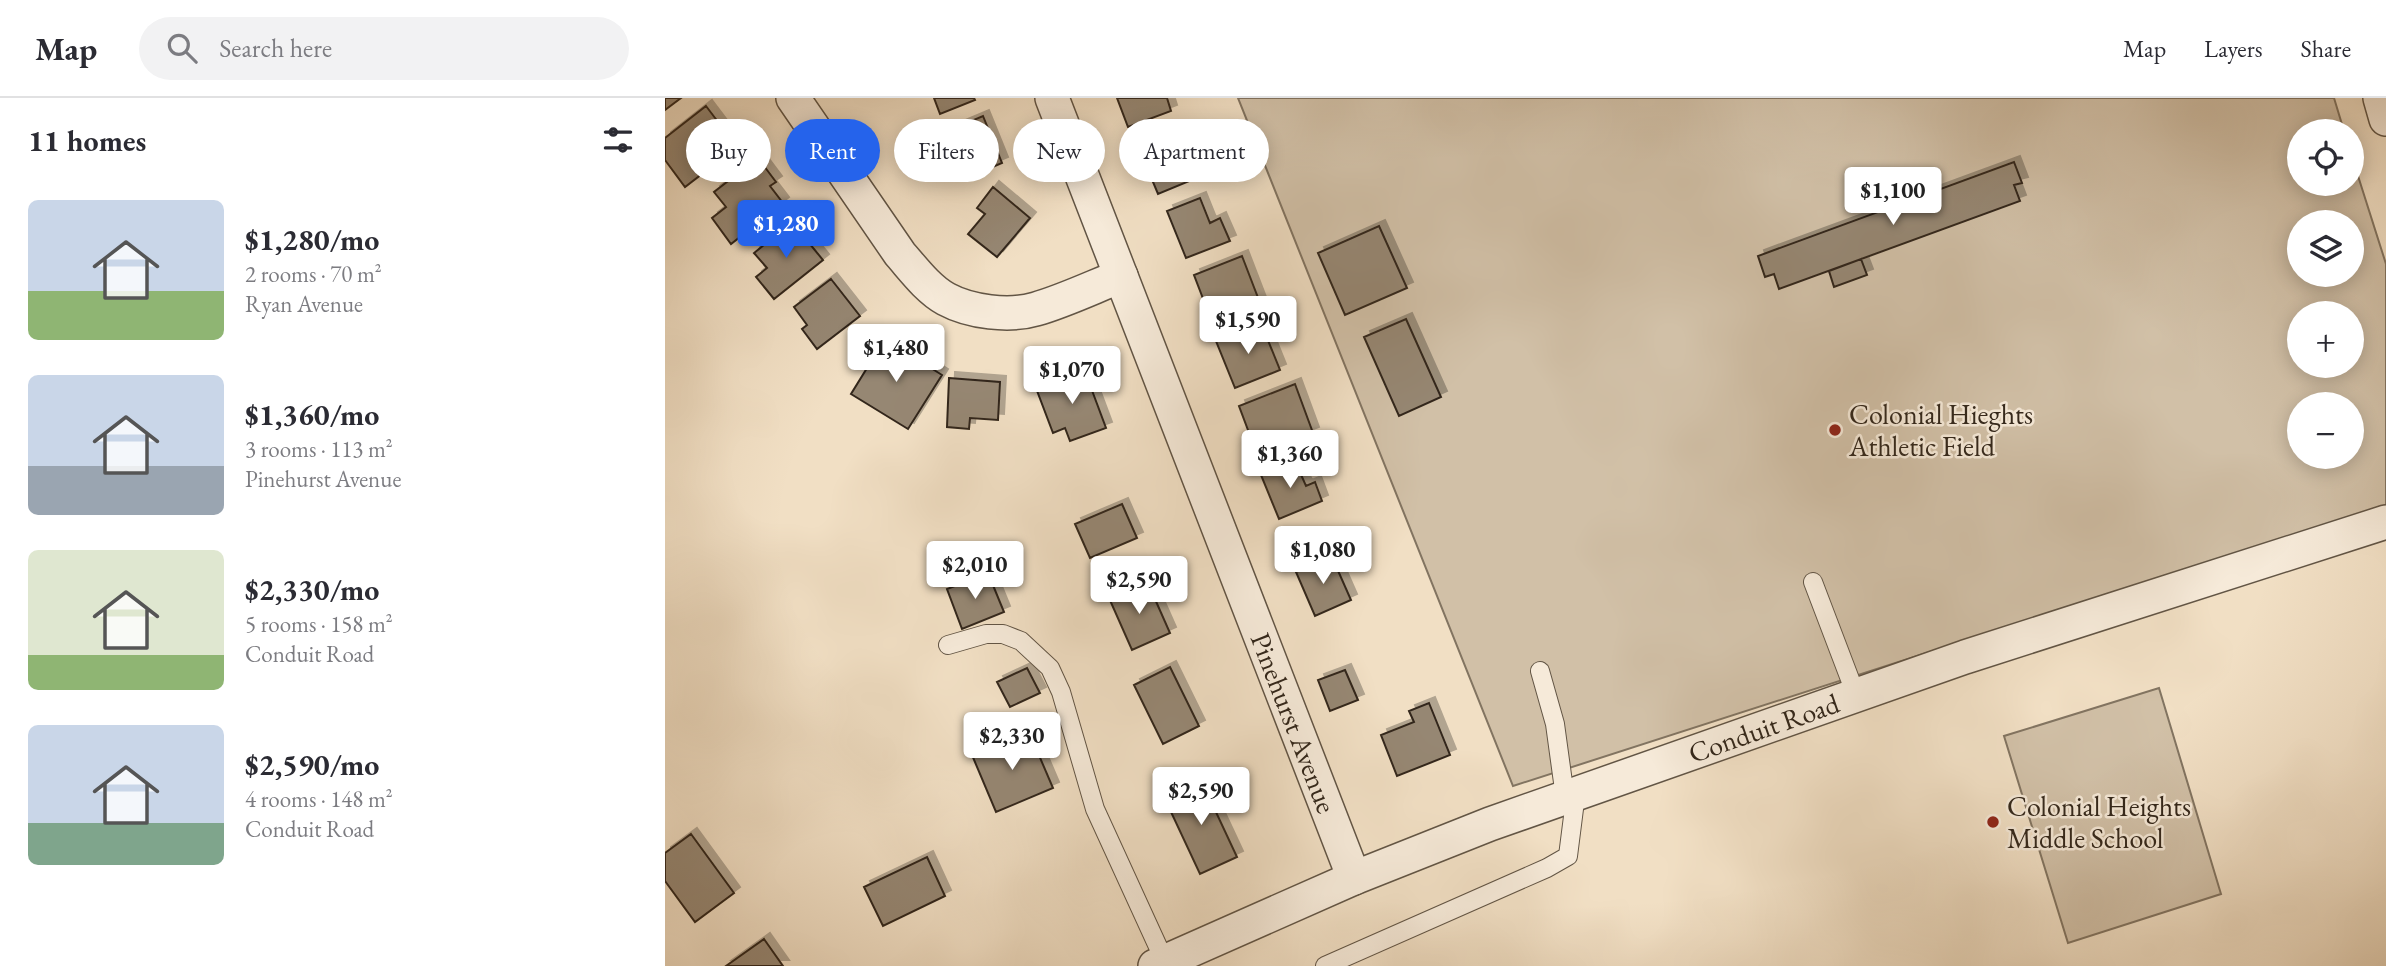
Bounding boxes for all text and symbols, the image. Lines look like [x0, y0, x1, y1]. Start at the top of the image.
search box [139, 17, 629, 80]
text: Map [35, 27, 97, 70]
icon: search [163, 29, 201, 67]
text: Search here [219, 31, 332, 65]
text: Map [2123, 33, 2166, 64]
text: Layers [2204, 33, 2263, 64]
text: Share [2301, 33, 2351, 64]
chip: Buy [686, 119, 771, 182]
chip: Rent [785, 119, 880, 182]
chip: Filters [894, 119, 999, 182]
chip: New [1013, 119, 1105, 182]
chip: Apartment [1119, 119, 1269, 182]
map controls [2287, 119, 2364, 469]
button: locate [2287, 119, 2364, 196]
text: 11 homes [28, 121, 146, 160]
icon: filters [599, 121, 637, 159]
pin: $1,100 [1836, 167, 1950, 227]
text: $1,100 [1861, 175, 1925, 205]
pin: $1,280 [729, 200, 843, 260]
text: $1,280 [754, 208, 818, 238]
button: layers [2287, 210, 2364, 287]
text: $1,280/mo [245, 220, 379, 259]
icon: home [84, 228, 168, 312]
text: 2 rooms · 70 m² [245, 259, 382, 289]
text: Ryan Avenue [245, 289, 363, 319]
pin: $1,590 [1191, 296, 1305, 356]
button: + [2287, 301, 2364, 378]
text: $1,590 [1216, 304, 1280, 334]
pin: $1,480 [839, 324, 953, 384]
text: $1,480 [864, 332, 928, 362]
pin: $1,070 [1015, 346, 1129, 406]
text: $1,070 [1040, 354, 1104, 384]
button: − [2287, 392, 2364, 469]
text: $1,360/mo [245, 395, 379, 434]
place label: Colonial Hieghts Athletic Field [1848, 396, 2033, 464]
icon: home [84, 403, 168, 487]
marker: Colonial Hieghts Athletic Field [1827, 422, 1843, 438]
pin: $1,360 [1233, 430, 1347, 490]
text: 3 rooms · 113 m² [245, 434, 393, 464]
text: $1,360 [1258, 438, 1322, 468]
text: Pinehurst Avenue [245, 464, 401, 494]
pin: $1,080 [1266, 526, 1380, 586]
text: $1,080 [1291, 534, 1355, 564]
pin: $2,010 [918, 542, 1032, 601]
text: $2,010 [943, 549, 1007, 579]
pin: $2,590 [1082, 556, 1196, 616]
text: $2,590 [1107, 564, 1171, 594]
text: $2,330/mo [245, 570, 379, 609]
icon: home [84, 578, 168, 662]
text: 5 rooms · 158 m² [245, 609, 393, 639]
street label: Pinehurst Avenue [1243, 627, 1345, 818]
text: Conduit Road [245, 639, 374, 669]
street label: Conduit Road [1683, 684, 1845, 771]
pin: $2,330 [955, 712, 1069, 772]
text: $2,330 [980, 720, 1044, 750]
text: $2,590/mo [245, 745, 379, 784]
icon: home [84, 753, 168, 837]
pin: $2,590 [1144, 768, 1258, 827]
text: $2,590 [1169, 775, 1233, 805]
text: 4 rooms · 148 m² [245, 784, 393, 814]
place label: Colonial Heights Middle School [2007, 788, 2191, 856]
text: Conduit Road [245, 814, 374, 844]
marker: Colonial Heights Middle School [1985, 814, 2001, 830]

